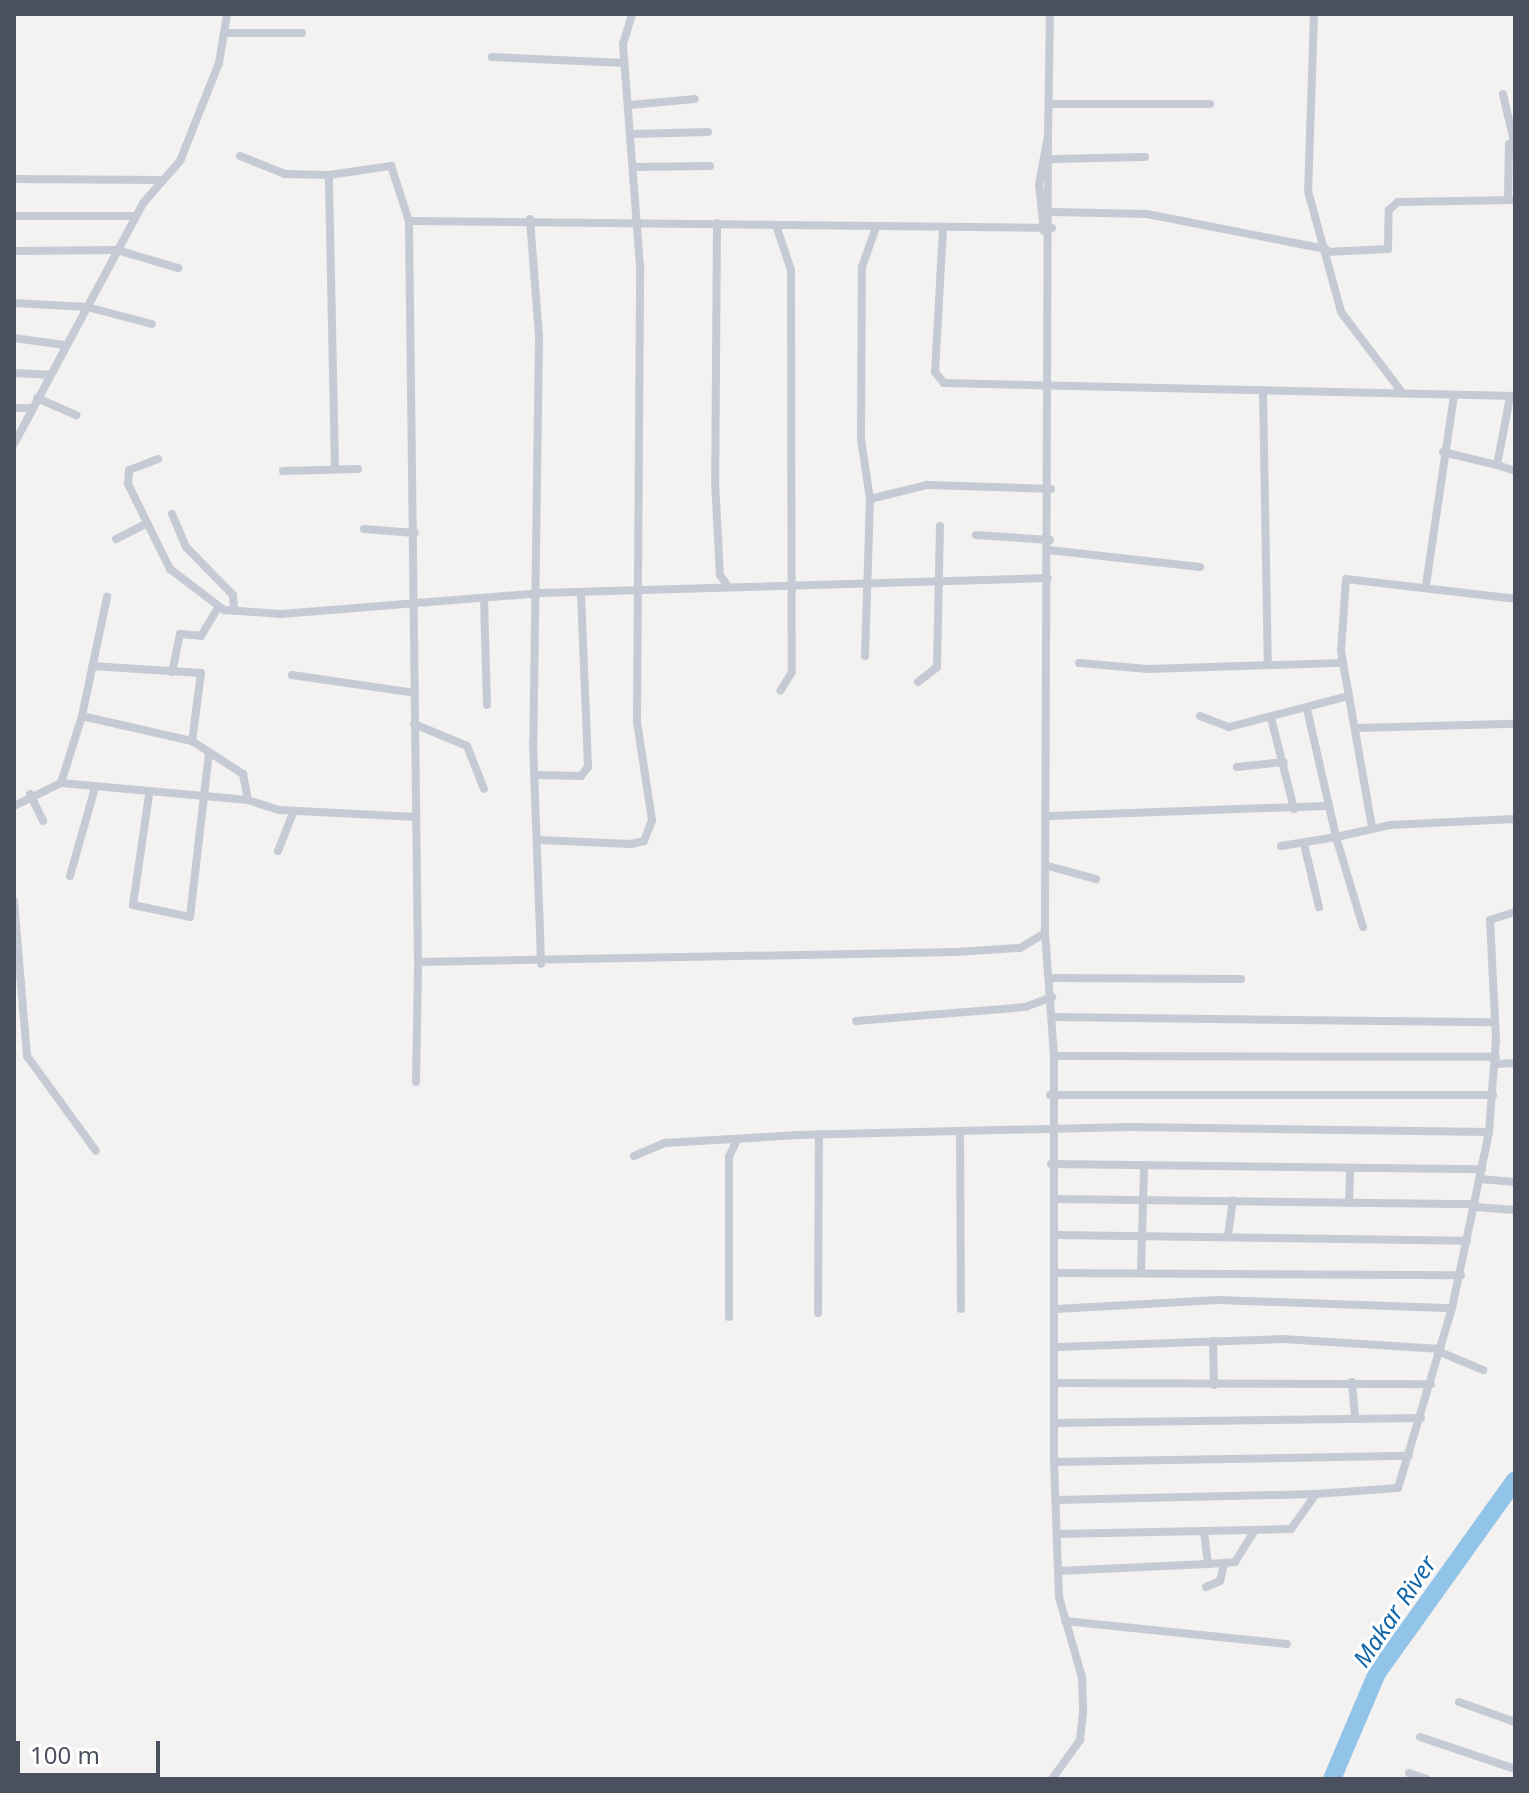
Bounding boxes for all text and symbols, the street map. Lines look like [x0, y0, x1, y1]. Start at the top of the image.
water label: Makar River [1346, 1550, 1442, 1672]
scale bar [20, 1725, 164, 1775]
text: 100 m [30, 1738, 100, 1771]

